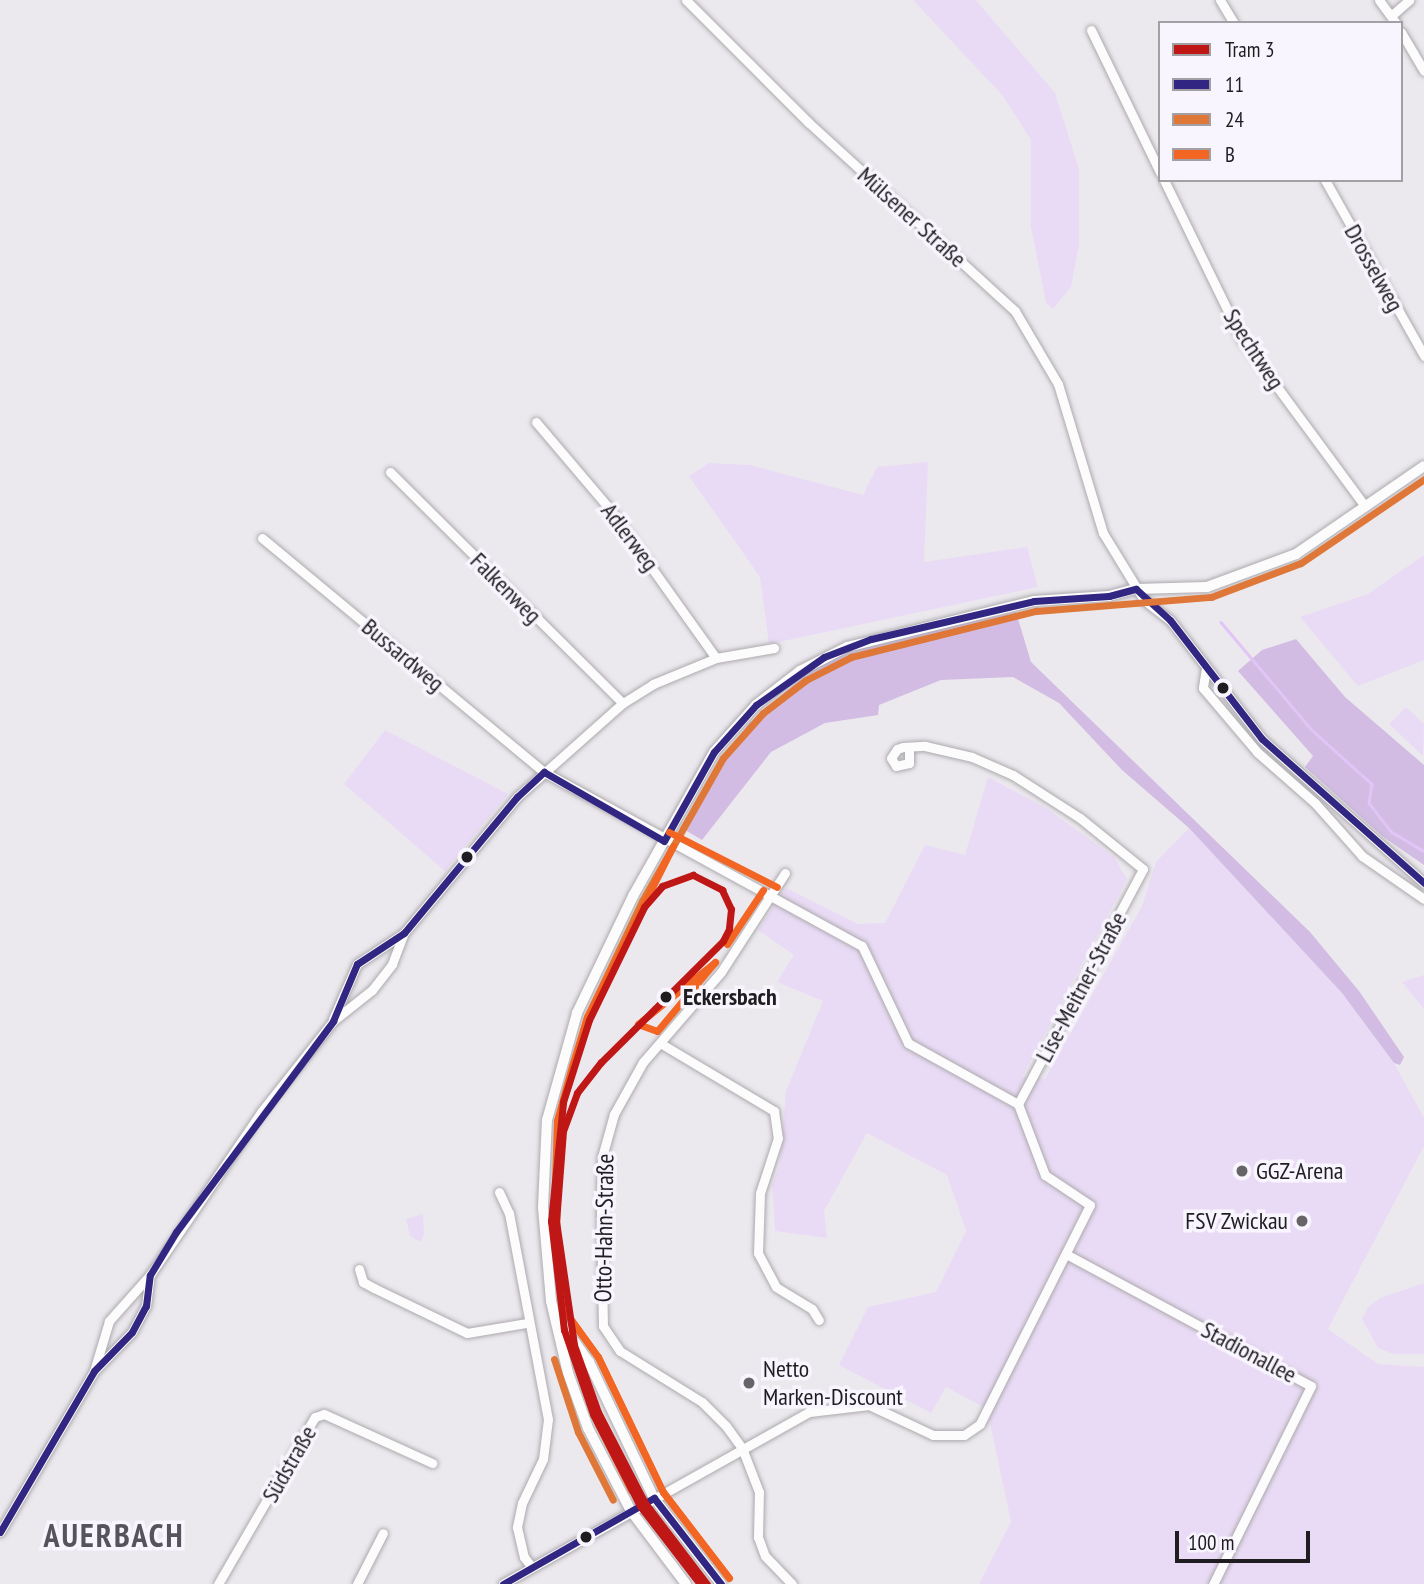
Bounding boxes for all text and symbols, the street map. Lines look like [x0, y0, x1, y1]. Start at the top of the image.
legend [1158, 21, 1403, 182]
text: Tram 3 [1225, 36, 1274, 63]
text: 11 [1225, 71, 1244, 98]
text: 24 [1225, 106, 1244, 133]
text: B [1225, 141, 1235, 168]
street label: Mülsener Straße [852, 161, 972, 273]
street label: Drosselweg [1338, 219, 1410, 317]
street label: Spechtweg [1217, 303, 1291, 395]
street label: Adlerweg [595, 497, 665, 577]
street label: Falkenweg [464, 546, 548, 630]
street label: Bussardweg [356, 612, 450, 698]
unlabelled marker [1216, 681, 1230, 695]
unlabelled marker [460, 850, 474, 864]
street label: Lise-Meitner-Straße [1029, 907, 1133, 1067]
place label: Eckersbach [683, 983, 777, 1011]
marker: Eckersbach [655, 986, 677, 1008]
street label: Otto-Hahn-Straße [588, 1153, 620, 1303]
place label: GGZ-Arena [1256, 1157, 1343, 1185]
marker: GGZ-Arena [1234, 1163, 1250, 1179]
place label: FSV Zwickau [1184, 1207, 1288, 1235]
marker: FSV Zwickau [1294, 1213, 1310, 1229]
street label: Stadionallee [1197, 1315, 1301, 1389]
place label: Netto Marken-Discount [763, 1355, 903, 1411]
marker: Netto Marken-Discount [741, 1375, 757, 1391]
street label: Südstraße [256, 1421, 322, 1507]
district label: AUERBACH [45, 1516, 183, 1554]
scale bar [1179, 1518, 1314, 1562]
text: 100 m [1188, 1529, 1234, 1556]
unlabelled marker [579, 1530, 593, 1544]

